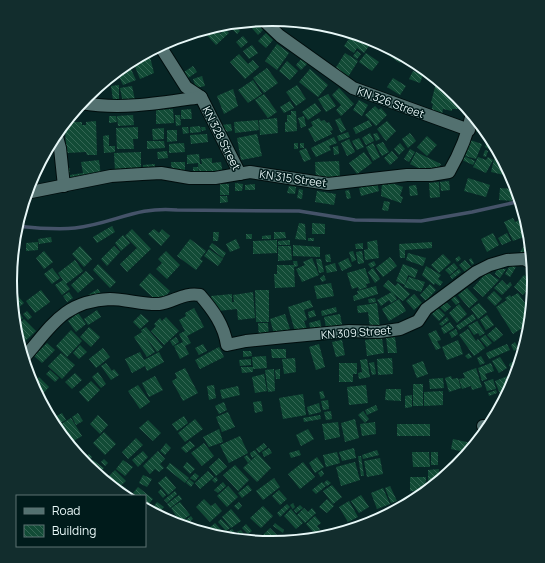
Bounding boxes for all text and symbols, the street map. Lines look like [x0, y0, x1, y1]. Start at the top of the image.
street label: KN 326 Street [356, 83, 426, 121]
street label: KN 328 Street [200, 104, 244, 172]
street label: KN 315 Street [259, 166, 327, 190]
street label: KN 309 Street [320, 322, 392, 342]
legend [16, 495, 146, 547]
text: Road [52, 502, 80, 519]
text: Building [52, 522, 96, 539]

